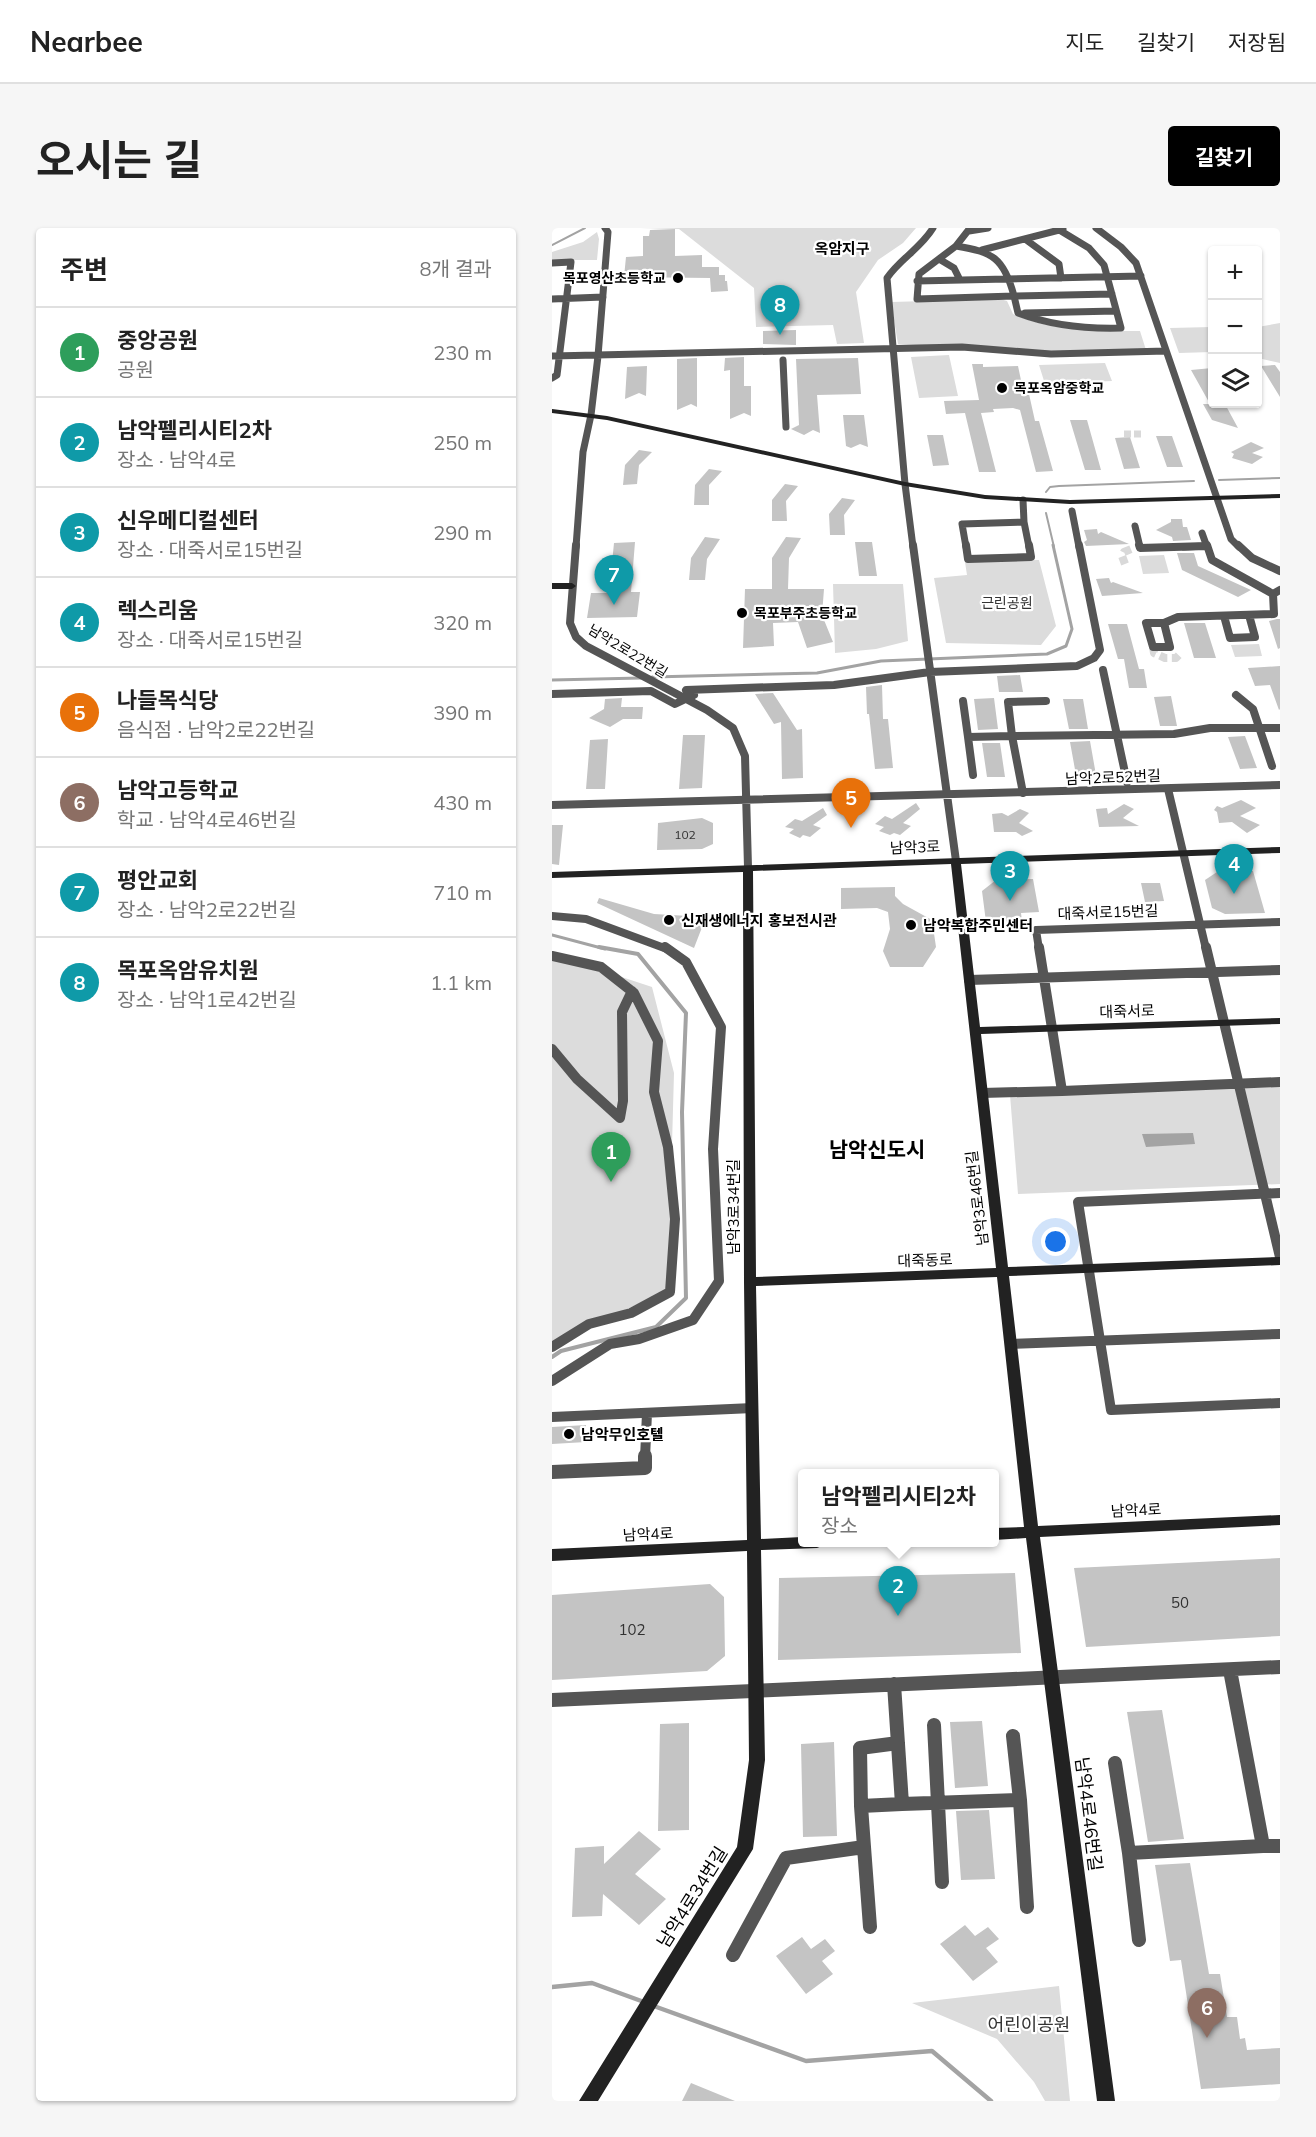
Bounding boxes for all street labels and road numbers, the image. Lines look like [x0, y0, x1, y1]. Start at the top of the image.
street label: 남악2로22번길 [585, 620, 671, 682]
street label: 남악2로52번길 [1065, 766, 1161, 788]
street label: 남악3로 [889, 837, 941, 857]
street label: 대죽서로15번길 [1057, 901, 1159, 923]
street label: 대죽서로 [1099, 1001, 1155, 1021]
street label: 남악3로46번길 [962, 1149, 992, 1247]
street label: 남악3로34번길 [724, 1159, 743, 1255]
street label: 대죽동로 [897, 1250, 953, 1270]
street label: 남악4로 [1110, 1499, 1162, 1521]
street label: 남악4로 [622, 1523, 674, 1545]
street label: 남악4로46번길 [1071, 1755, 1107, 1873]
street label: 남악4로34번길 [652, 1842, 732, 1952]

